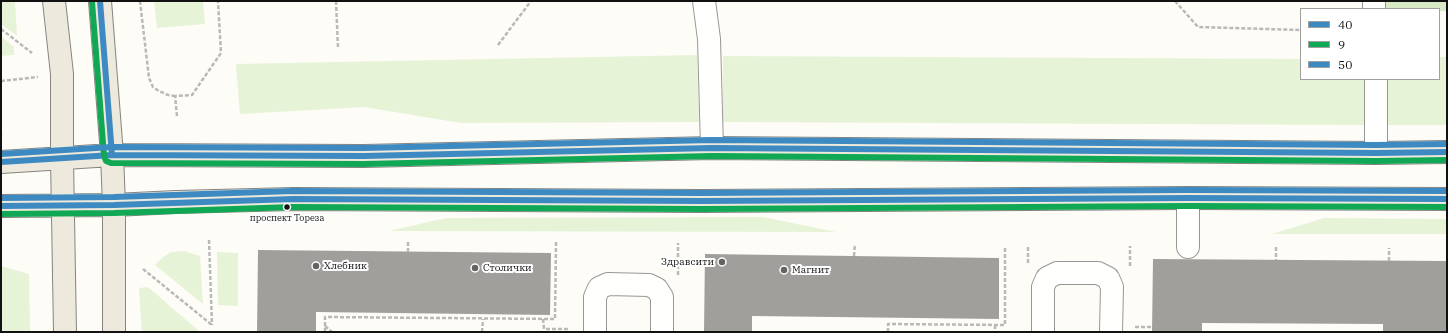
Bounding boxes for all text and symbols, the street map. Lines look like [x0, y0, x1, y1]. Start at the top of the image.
legend [1300, 8, 1440, 80]
text: 40 [1338, 17, 1352, 32]
text: 9 [1338, 37, 1345, 52]
text: 50 [1338, 57, 1352, 72]
marker: проспект Тореза [282, 202, 292, 212]
place label: проспект Тореза [250, 213, 324, 223]
place label: Здравсити [661, 256, 714, 268]
marker: Здравсити [717, 257, 727, 267]
place label: Хлебник [324, 260, 367, 272]
marker: Хлебник [311, 261, 321, 271]
place label: Столички [483, 262, 532, 274]
marker: Столички [470, 263, 480, 273]
place label: Магнит [792, 264, 829, 276]
marker: Магнит [779, 265, 789, 275]

